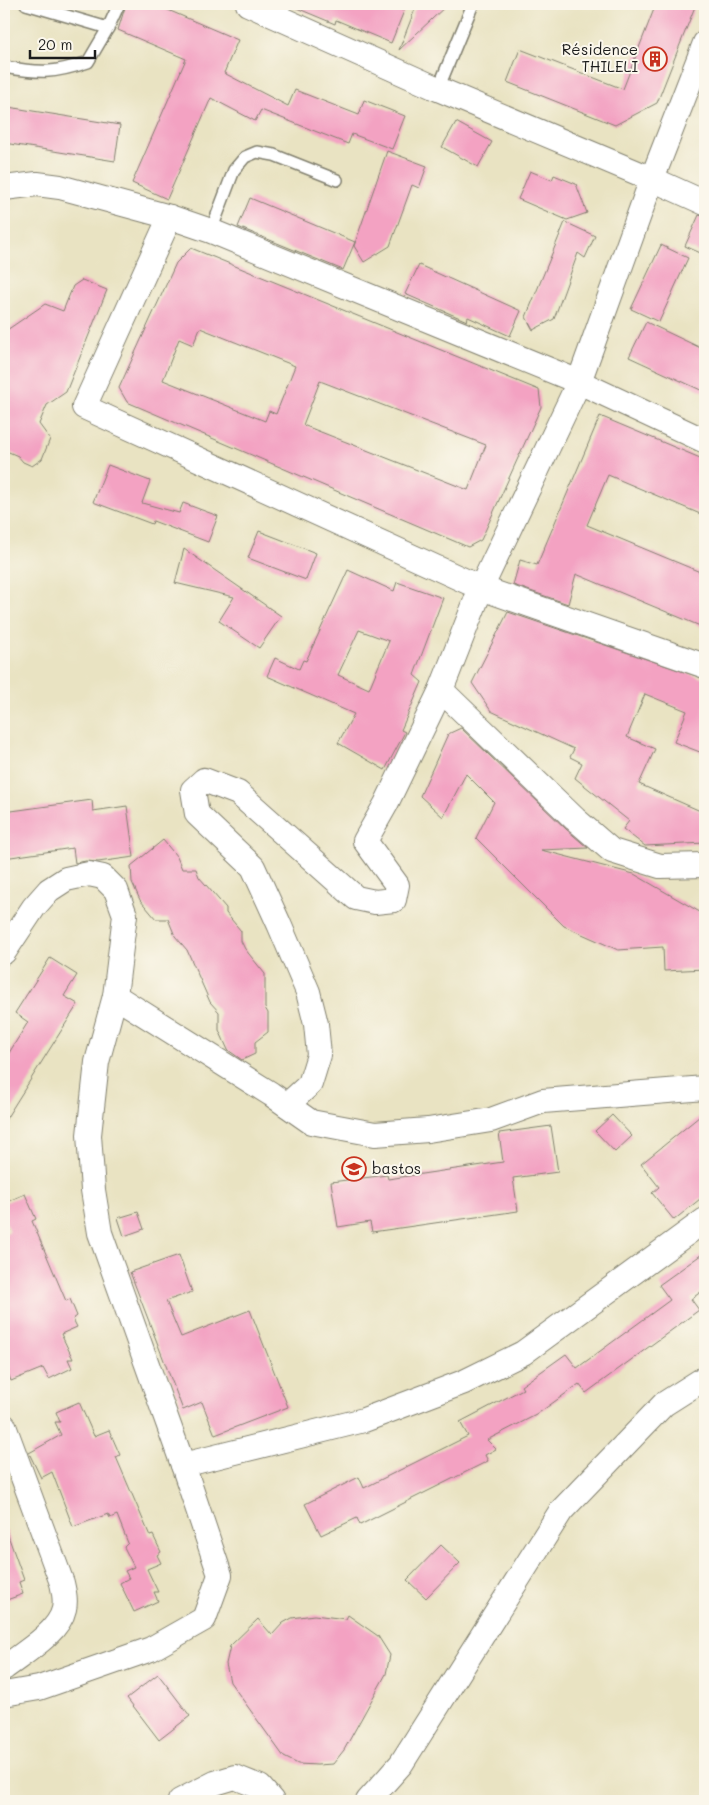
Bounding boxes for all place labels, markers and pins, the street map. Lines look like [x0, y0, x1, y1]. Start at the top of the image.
place label: Résidence THILELI [562, 39, 638, 76]
building icon: Résidence THILELI [642, 46, 668, 72]
school or university icon: bastos [341, 1156, 367, 1182]
place label: bastos [372, 1158, 421, 1178]

